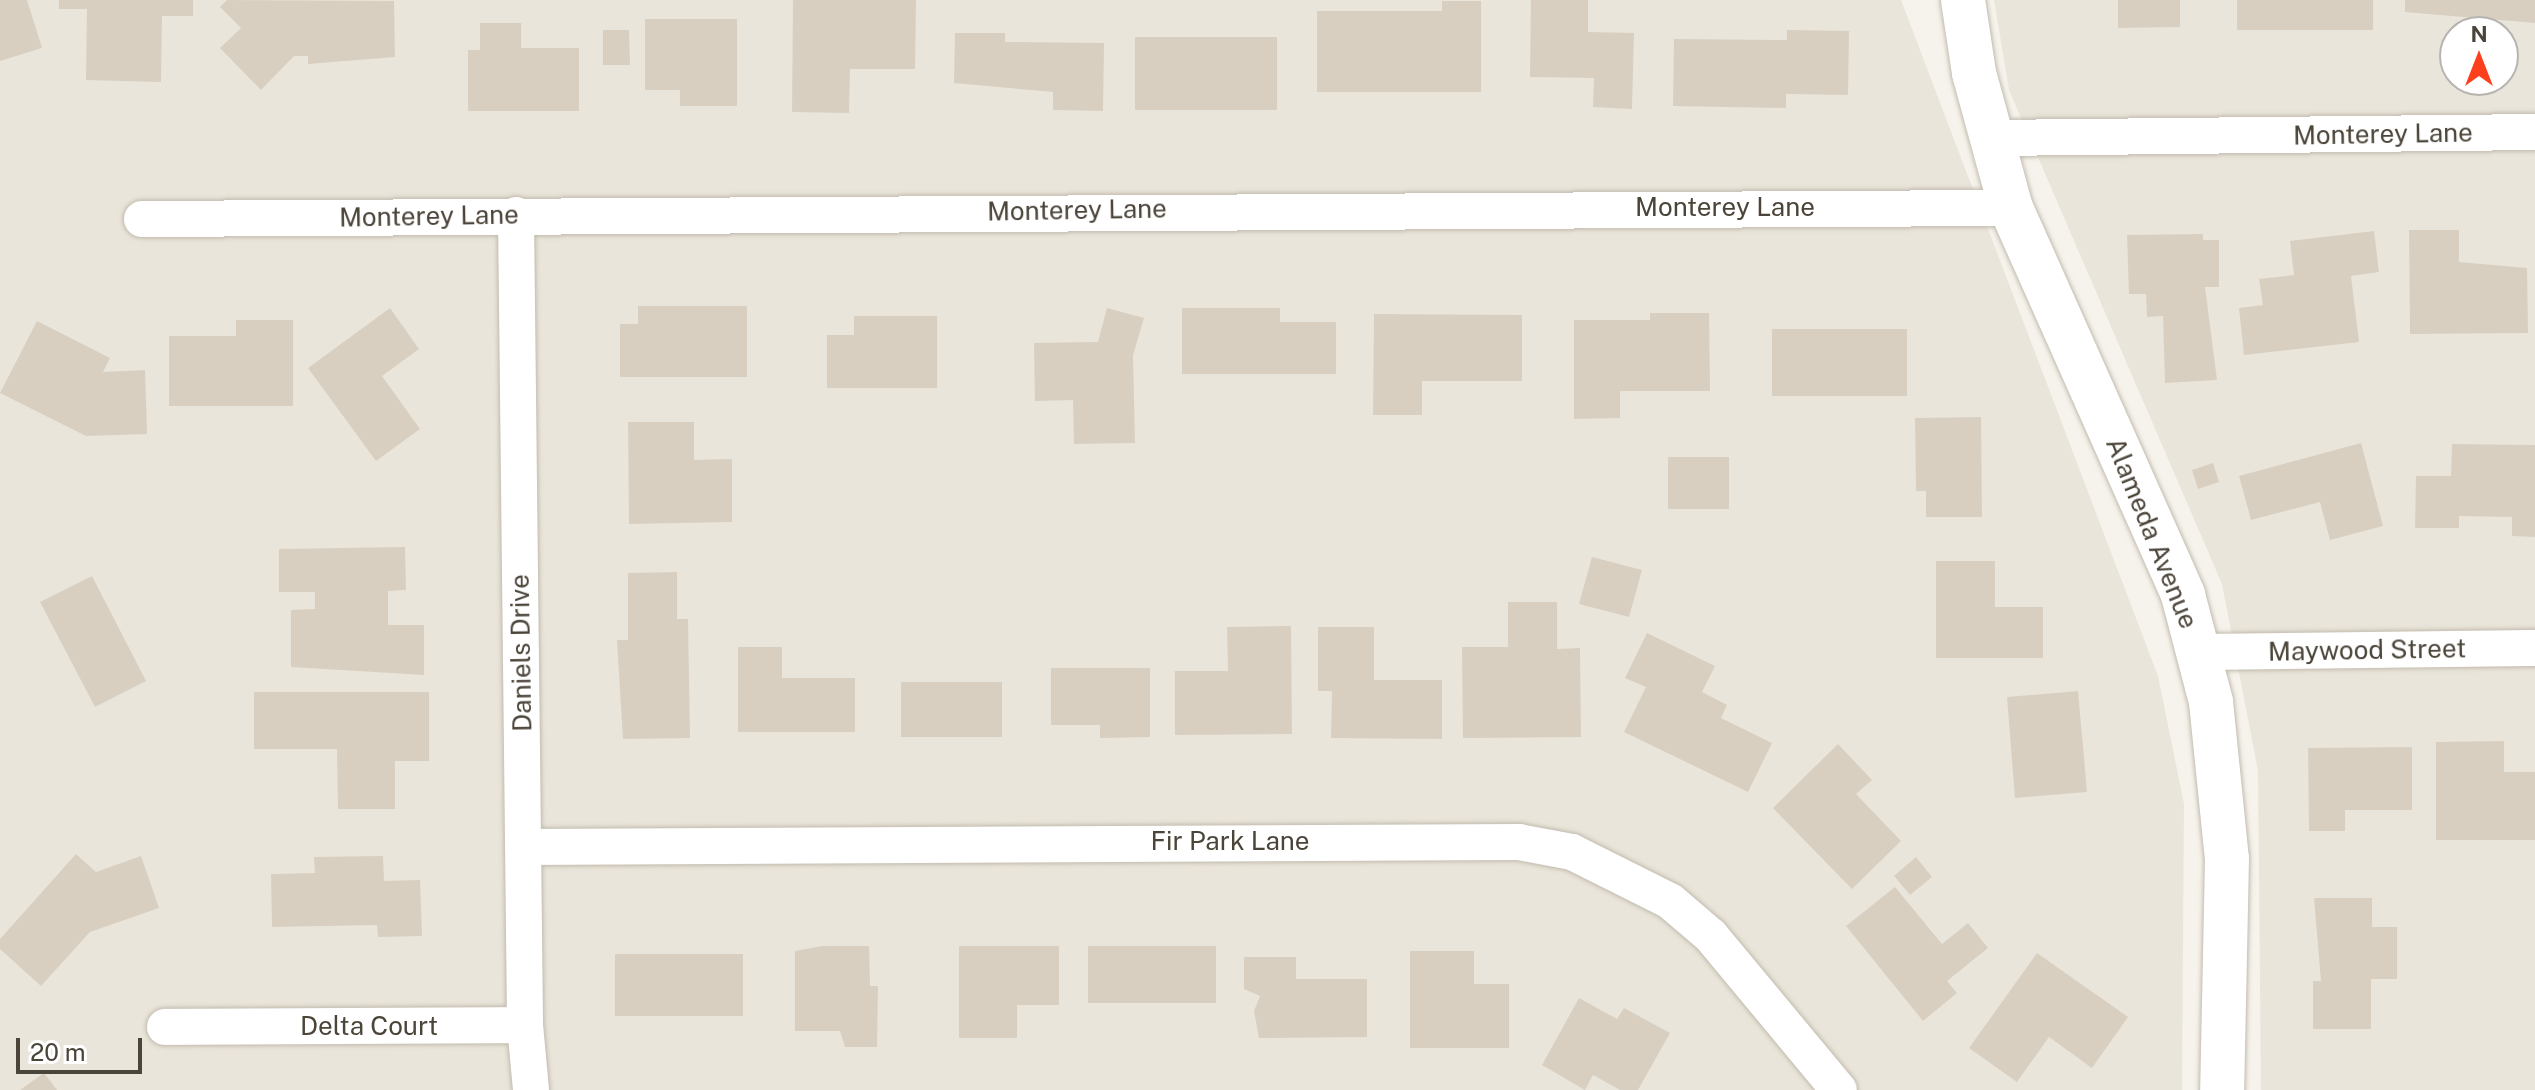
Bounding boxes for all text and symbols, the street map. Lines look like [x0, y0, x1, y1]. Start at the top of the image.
north arrow [2439, 16, 2519, 96]
text: N [2470, 21, 2488, 47]
street label: Monterey Lane [2293, 117, 2473, 151]
street label: Monterey Lane [1635, 191, 1815, 223]
street label: Monterey Lane [987, 193, 1167, 227]
street label: Monterey Lane [339, 199, 519, 233]
street label: Alameda Avenue [2099, 433, 2205, 633]
street label: Daniels Drive [504, 574, 538, 732]
street label: Maywood Street [2268, 633, 2466, 667]
street label: Fir Park Lane [1151, 825, 1309, 857]
street label: Delta Court [300, 1010, 438, 1042]
scale bar [20, 1022, 146, 1072]
text: 20 m [30, 1038, 86, 1066]

